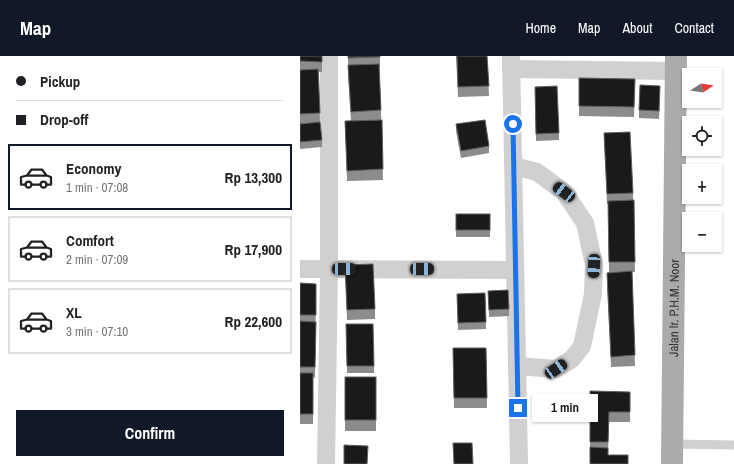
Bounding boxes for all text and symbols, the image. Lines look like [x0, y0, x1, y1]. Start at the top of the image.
text: Map [20, 15, 51, 41]
text: Home [525, 19, 556, 37]
text: Map [578, 19, 600, 37]
text: About [622, 19, 652, 37]
text: Contact [674, 19, 714, 37]
north arrow [682, 68, 722, 108]
map controls [682, 68, 722, 252]
text: Pickup [40, 71, 80, 92]
text: Drop-off [40, 109, 89, 130]
route start [504, 115, 522, 133]
button: locate [682, 116, 722, 156]
text: Economy [66, 158, 121, 179]
icon: car [18, 159, 54, 195]
button: + [682, 164, 722, 204]
text: Rp 13,300 [225, 167, 282, 188]
text: 1 min · 07:08 [66, 179, 128, 196]
car [551, 180, 577, 204]
button: − [682, 212, 722, 252]
text: Comfort [66, 230, 114, 251]
icon: car [18, 231, 54, 267]
text: Rp 17,900 [225, 239, 282, 260]
text: 2 min · 07:09 [66, 251, 128, 268]
car [587, 254, 601, 278]
street label: Jalan Ir. P.H.M. Noor [665, 259, 683, 357]
car [332, 263, 356, 275]
car [410, 263, 434, 275]
text: XL [66, 302, 82, 323]
icon: car [18, 303, 54, 339]
text: Rp 22,600 [225, 311, 282, 332]
text: 3 min · 07:10 [66, 323, 128, 340]
car [543, 357, 569, 381]
callout: 1 min [532, 394, 598, 422]
route end [509, 399, 527, 417]
text: 1 min [551, 399, 579, 416]
button: Confirm [16, 410, 284, 456]

